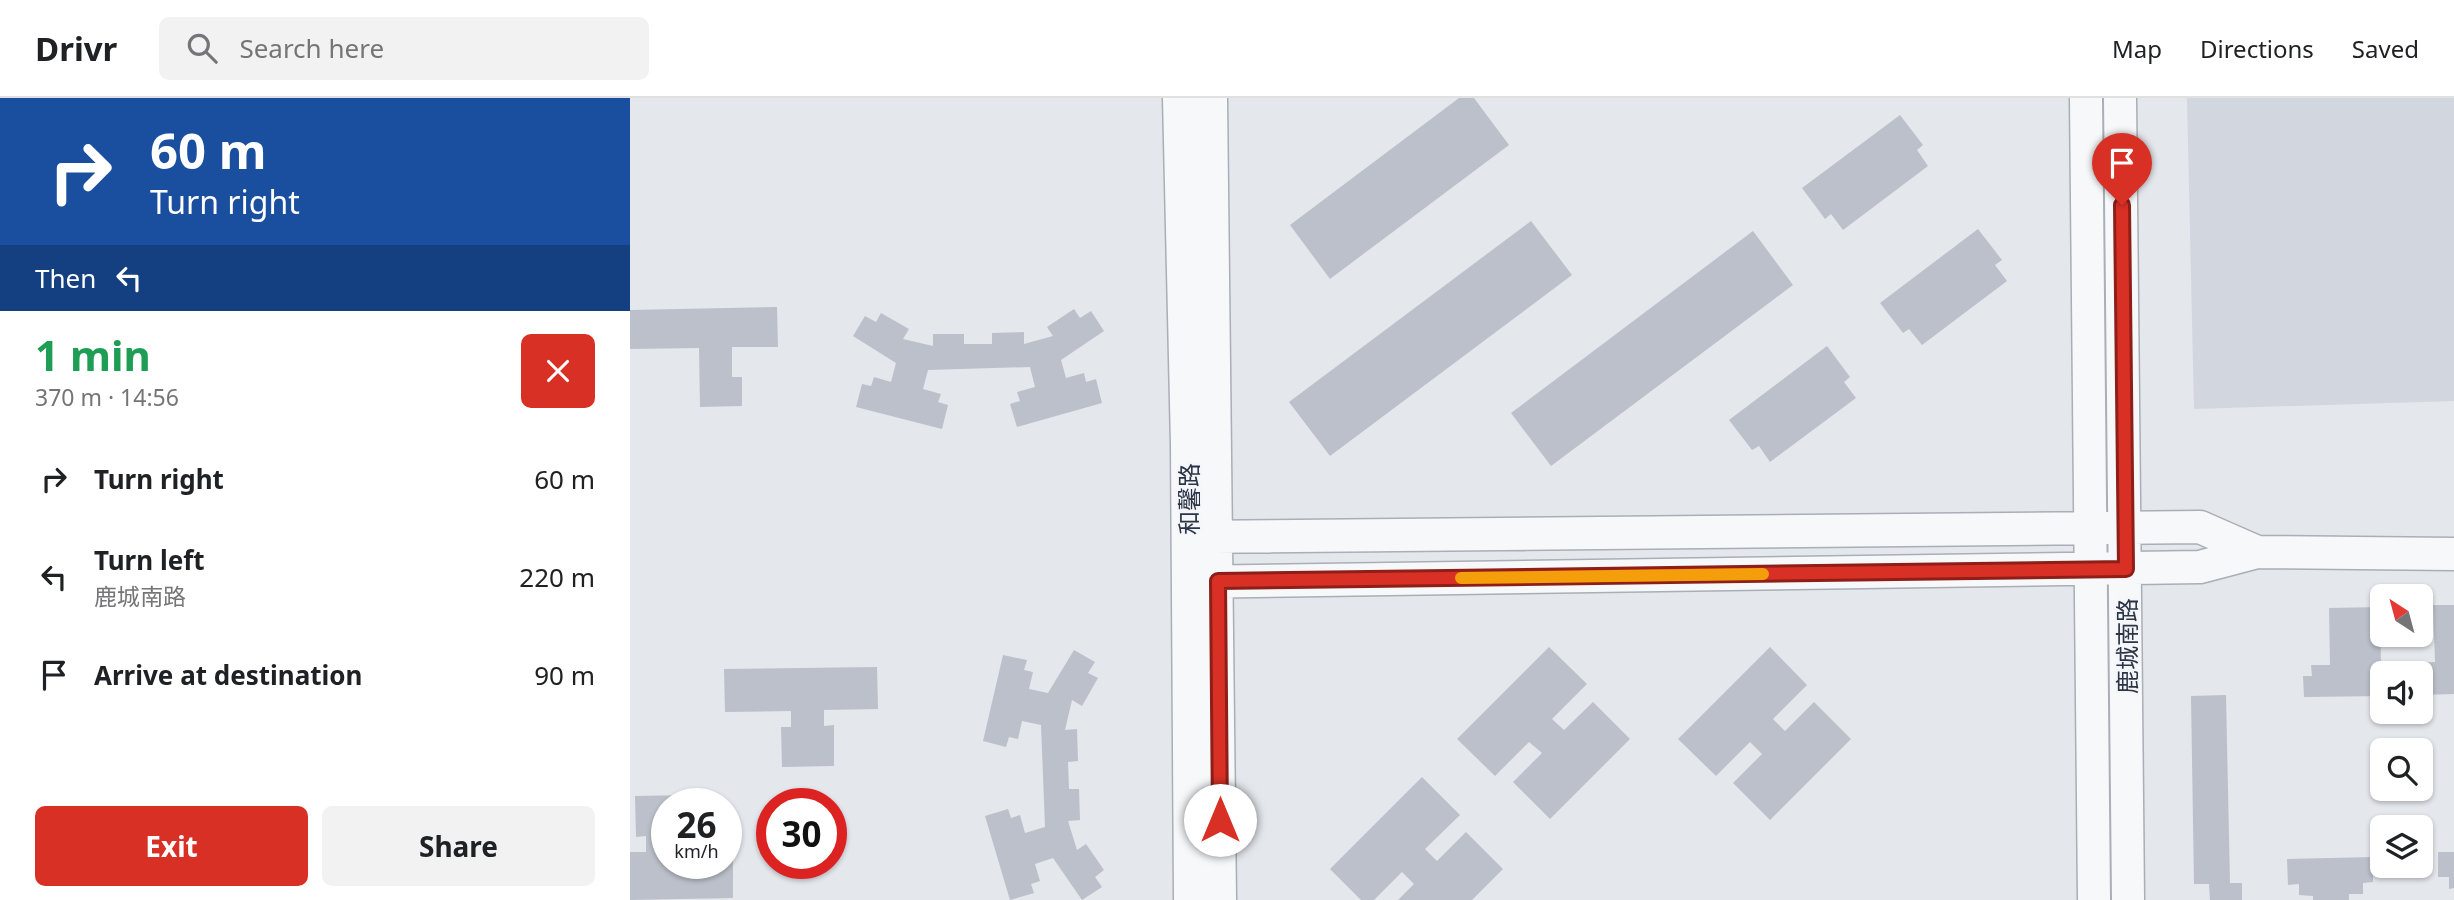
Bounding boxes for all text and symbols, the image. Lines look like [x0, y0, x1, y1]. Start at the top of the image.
search box [159, 17, 649, 80]
text: Drivr [35, 26, 117, 71]
icon: search [183, 29, 221, 67]
text: Search here [239, 30, 384, 66]
text: Map [2112, 32, 2162, 65]
text: Directions [2200, 32, 2314, 65]
text: Saved [2352, 32, 2419, 65]
text: 60 m [150, 117, 267, 183]
icon: right [35, 126, 126, 217]
pin [2092, 133, 2152, 205]
icon: arrive [2103, 144, 2141, 182]
text: Turn right [150, 180, 300, 223]
icon: left [110, 259, 148, 297]
text: Then [35, 260, 96, 296]
text: 1 min [35, 326, 151, 383]
button: close [521, 334, 595, 408]
text: 370 m · 14:56 [35, 381, 179, 413]
icon: right [35, 460, 73, 498]
text: Turn right [94, 461, 224, 497]
text: 60 m [534, 461, 595, 497]
street label: 和馨路 [1172, 463, 1205, 535]
text: Turn left [94, 542, 205, 578]
icon: left [35, 558, 73, 596]
text: 220 m [519, 559, 595, 595]
text: 鹿城南路 [94, 580, 186, 612]
north arrow [2370, 584, 2432, 648]
map controls [2370, 584, 2433, 878]
street label: 鹿城南路 [2110, 598, 2143, 694]
icon: arrive [35, 656, 73, 694]
text: Arrive at destination [94, 657, 363, 693]
text: 90 m [534, 657, 595, 693]
button: sound [2370, 661, 2433, 724]
button: search [2370, 738, 2433, 801]
position arrow [1183, 783, 1257, 857]
speed limit sign: 30 [756, 788, 847, 879]
text: 26 [676, 801, 717, 848]
button: Exit [35, 806, 308, 886]
button: Share [322, 806, 595, 886]
button: layers [2370, 815, 2433, 878]
text: km/h [674, 839, 719, 863]

